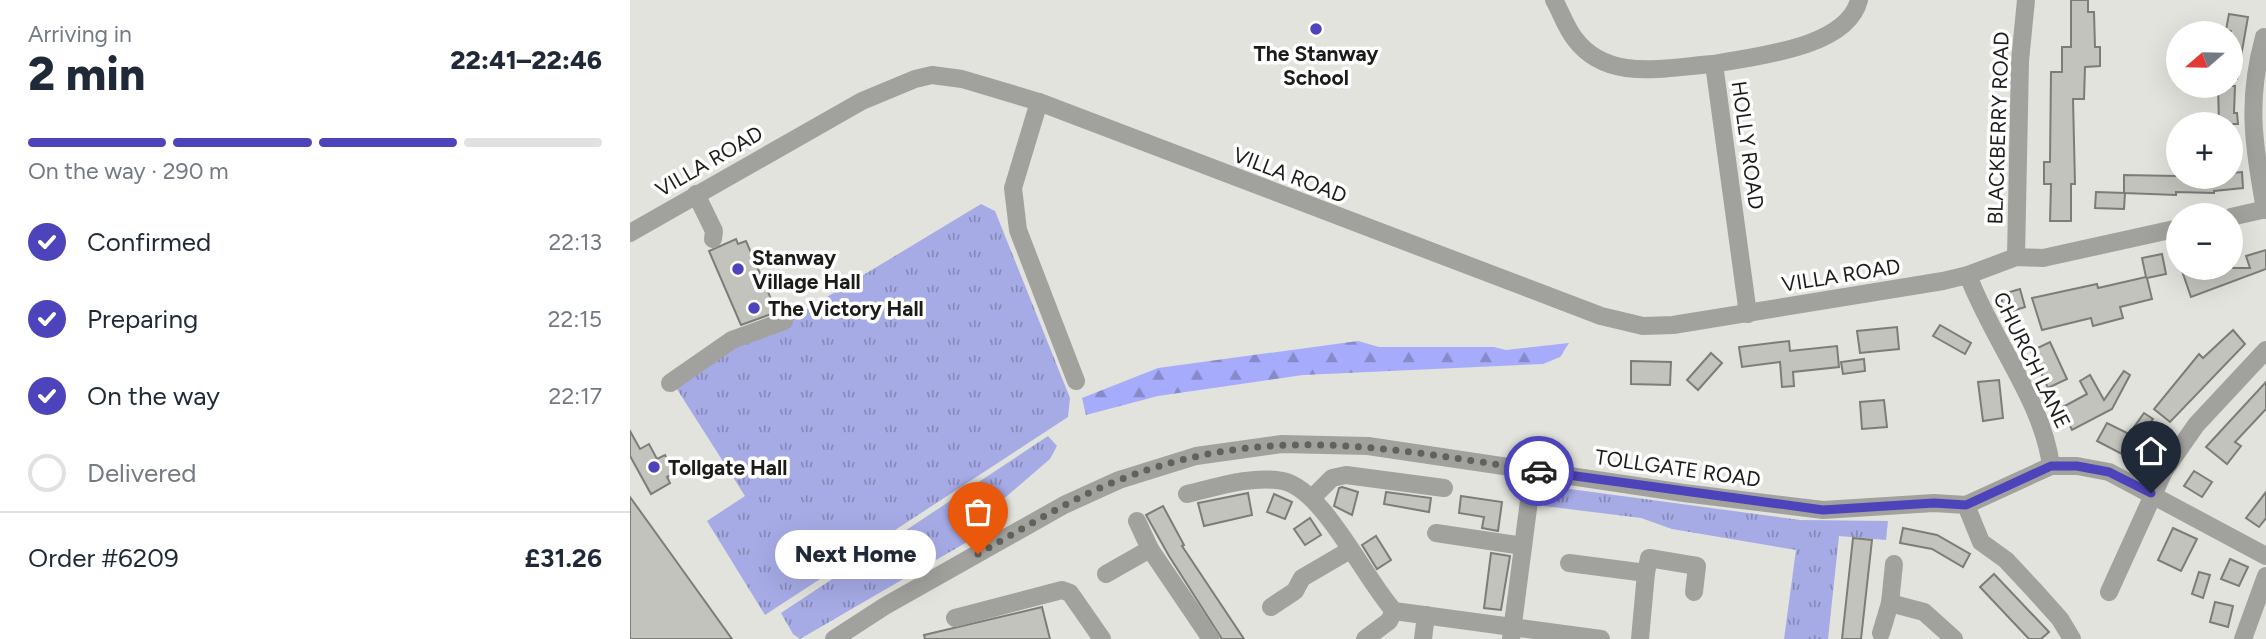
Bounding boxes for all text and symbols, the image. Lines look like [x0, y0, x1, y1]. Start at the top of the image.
text: Arriving in [28, 20, 132, 48]
marker: The Stanway School [1308, 21, 1324, 37]
north arrow [2166, 21, 2244, 98]
map controls [2166, 21, 2243, 280]
street label: BLACKBERRY ROAD [1982, 31, 2014, 225]
place label: The Stanway School [1254, 41, 1379, 90]
text: 22:41–22:46 [450, 44, 602, 76]
text: 2 min [28, 46, 145, 102]
street label: HOLLY ROAD [1727, 79, 1769, 211]
button: + [2166, 112, 2243, 189]
street label: VILLA ROAD [651, 120, 767, 202]
street label: VILLA ROAD [1230, 142, 1350, 208]
text: On the way · 290 m [28, 157, 229, 185]
button: − [2166, 203, 2243, 280]
icon: check [28, 223, 66, 261]
text: Confirmed [87, 226, 211, 258]
text: 22:13 [548, 228, 602, 256]
place label: Stanway Village Hall [752, 245, 861, 294]
street label: VILLA ROAD [1780, 253, 1902, 297]
marker: Stanway Village Hall [730, 261, 746, 277]
street label: CHURCH LANE [1988, 288, 2076, 432]
place label: The Victory Hall [768, 296, 924, 321]
icon: check [28, 300, 66, 338]
marker: The Victory Hall [746, 300, 762, 316]
text: Preparing [87, 303, 198, 335]
text: 22:15 [548, 305, 602, 333]
icon: check [28, 377, 66, 415]
text: On the way [87, 380, 220, 412]
text: 22:17 [549, 382, 602, 410]
pin [2121, 421, 2181, 493]
icon: home [2132, 432, 2170, 470]
courier [1504, 436, 1574, 506]
street label: TOLLGATE ROAD [1594, 444, 1762, 492]
icon: car [1520, 452, 1558, 490]
place label: Tollgate Hall [668, 455, 787, 480]
text: Delivered [87, 457, 196, 489]
marker: Tollgate Hall [646, 459, 662, 475]
pin [948, 482, 1008, 554]
icon: bag [959, 493, 997, 531]
callout: Next Home [775, 530, 936, 578]
text: Next Home [795, 540, 916, 568]
text: Order #6209 [28, 542, 179, 574]
text: £31.26 [525, 542, 602, 574]

